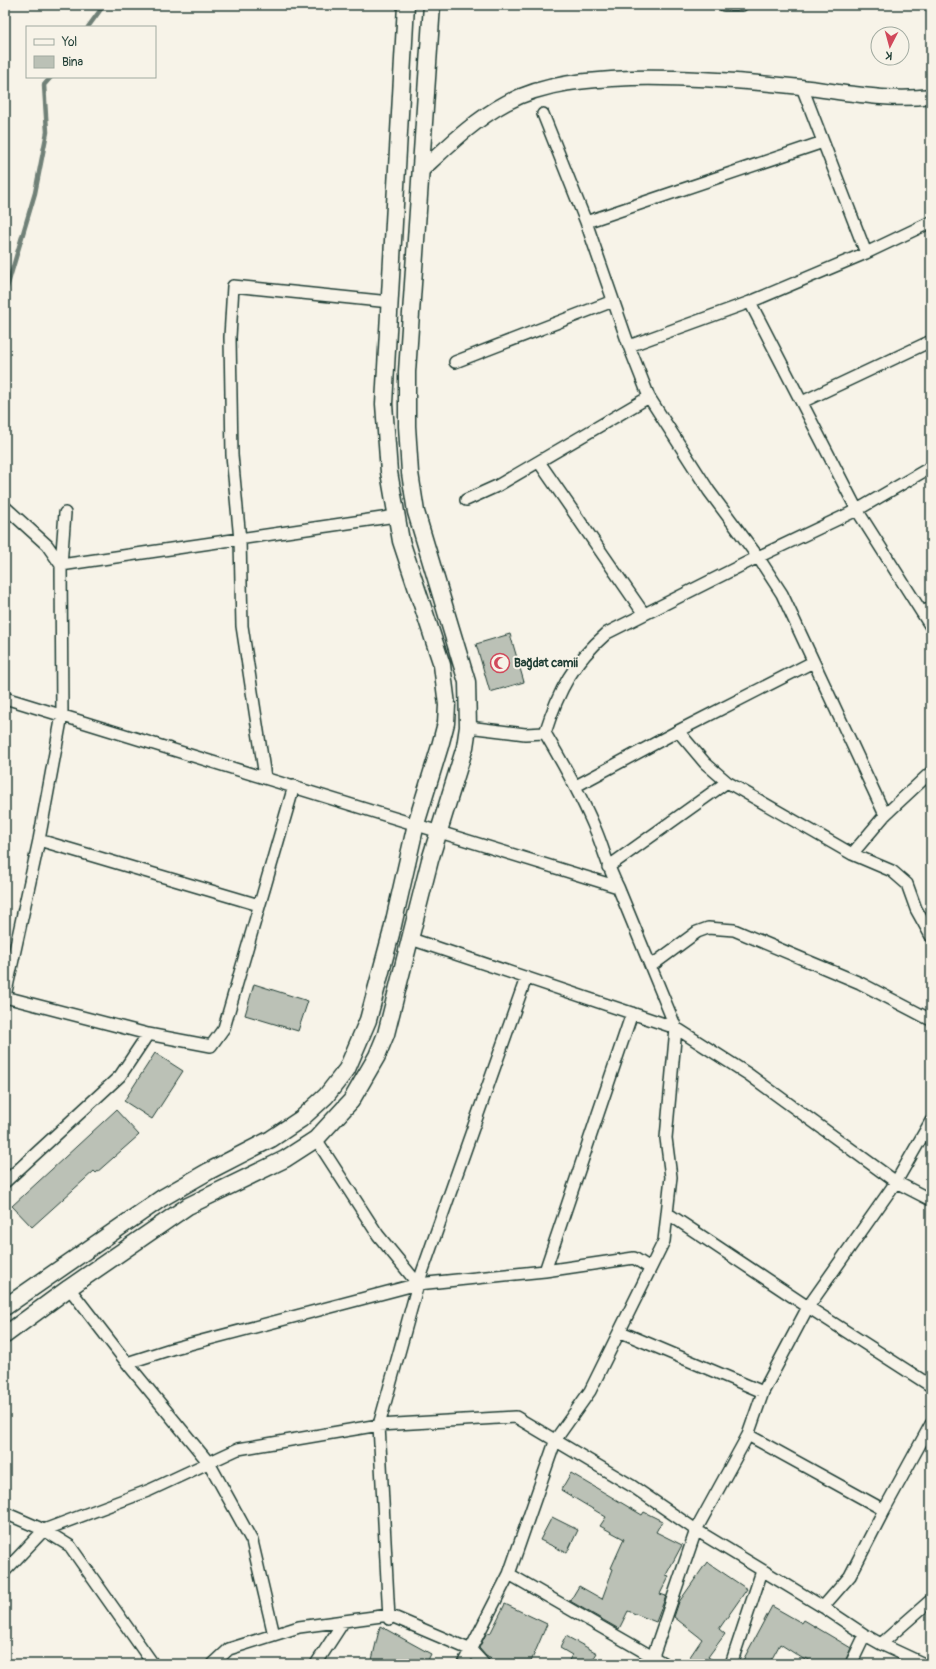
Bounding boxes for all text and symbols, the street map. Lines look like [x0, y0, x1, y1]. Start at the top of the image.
legend [26, 26, 156, 78]
north arrow [870, 26, 910, 66]
text: Yol [61, 35, 77, 50]
text: K [885, 49, 893, 62]
text: Bina [62, 55, 84, 70]
mosque icon: Bağdat camii [489, 652, 511, 674]
place label: Bağdat camii [514, 656, 578, 671]

